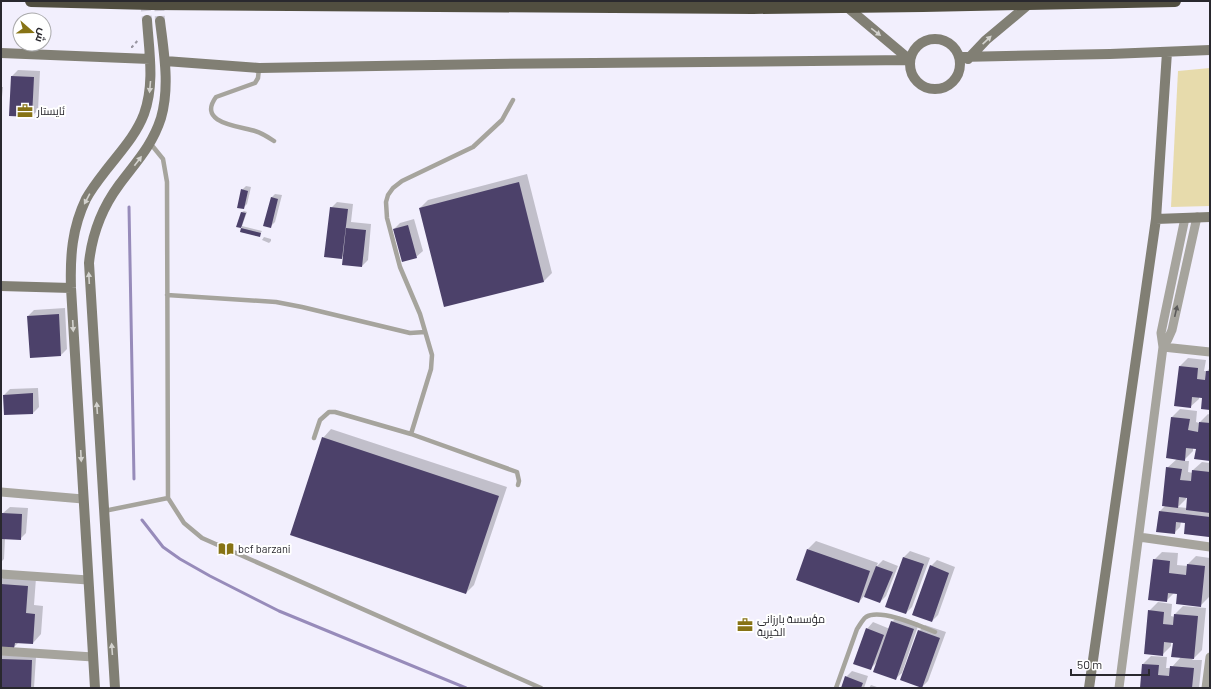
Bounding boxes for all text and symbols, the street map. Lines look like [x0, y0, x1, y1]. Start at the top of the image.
north arrow [12, 12, 52, 52]
text: ش [32, 26, 50, 44]
one-way arrow [871, 28, 882, 37]
one-way arrow [982, 35, 992, 45]
one-way arrow [146, 81, 153, 93]
office icon: ئایستار [16, 102, 34, 120]
place label: ئایستار [36, 104, 65, 118]
one-way arrow [134, 156, 142, 167]
one-way arrow [84, 193, 90, 204]
one-way arrow [86, 271, 92, 284]
one-way arrow [1173, 305, 1179, 317]
one-way arrow [69, 320, 76, 332]
one-way arrow [94, 402, 101, 414]
one-way arrow [77, 450, 84, 462]
library icon: bcf barzani [217, 540, 235, 558]
place label: bcf barzani [238, 542, 291, 555]
place label: مؤسسة بارزانی الخیریة [757, 612, 825, 639]
office icon: مؤسسة بارزانی الخیریة [736, 616, 754, 634]
one-way arrow [109, 643, 116, 655]
scale bar [1071, 651, 1149, 677]
text: 50 m [1077, 657, 1102, 671]

